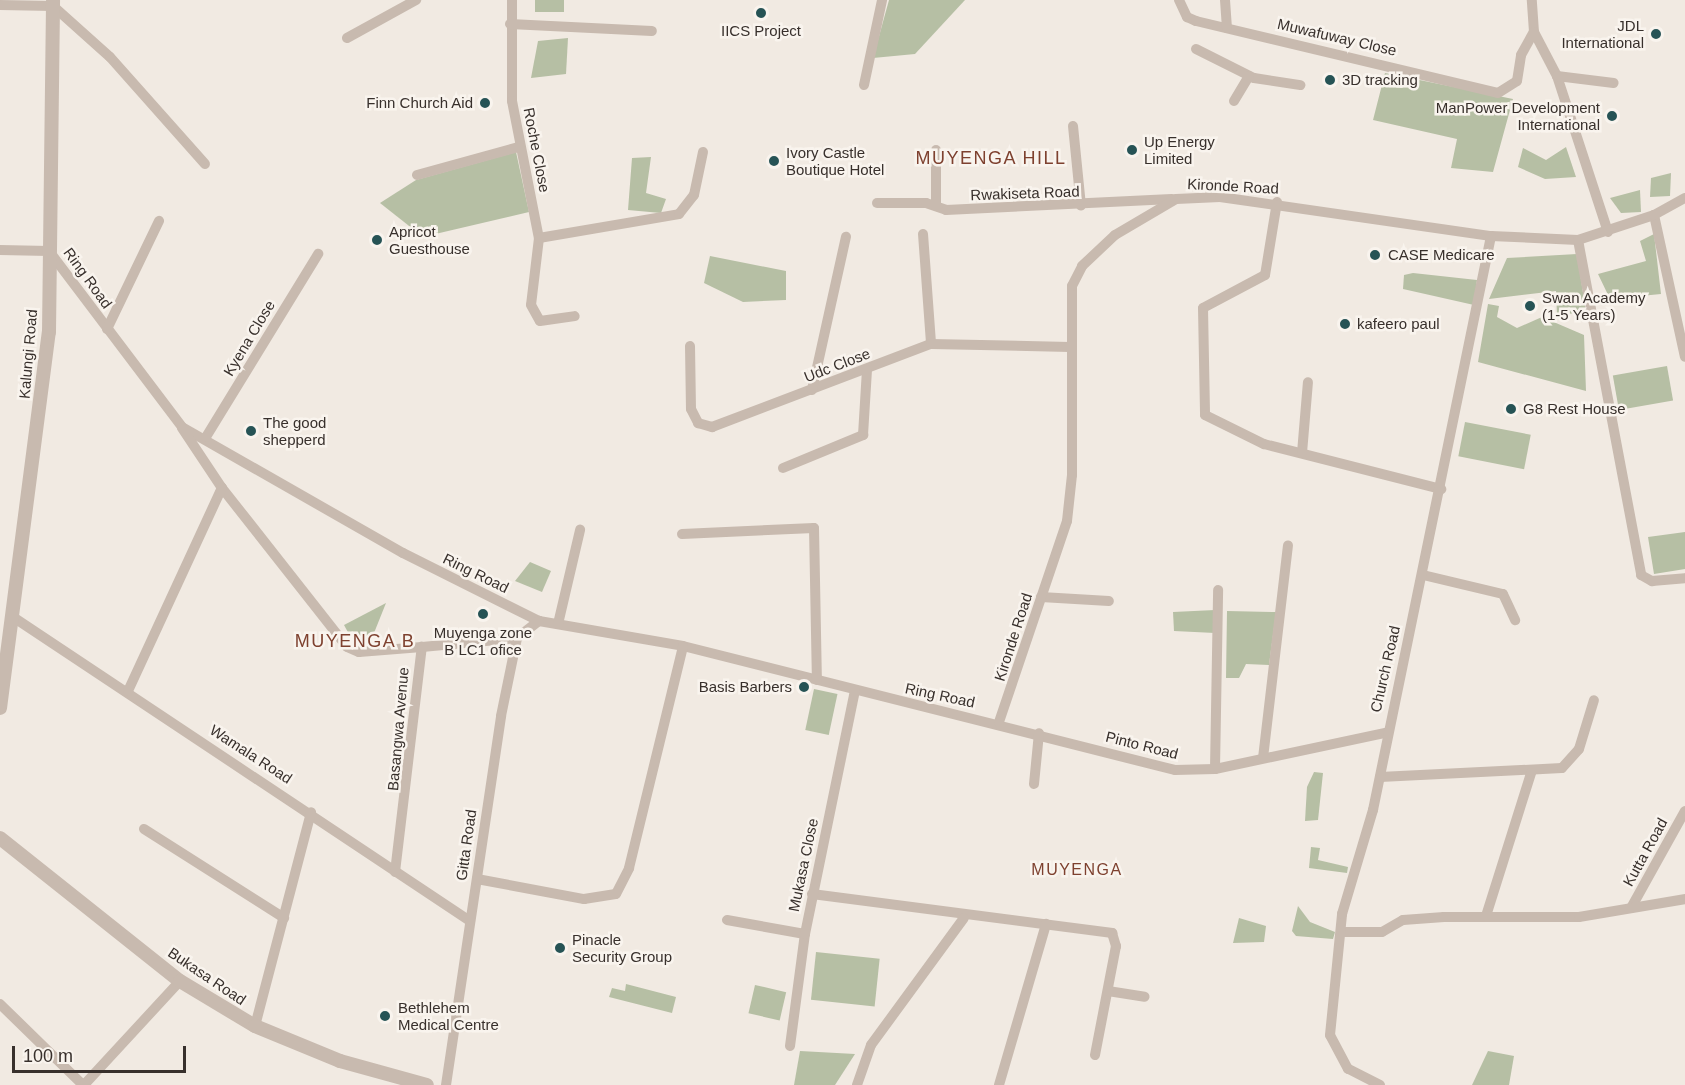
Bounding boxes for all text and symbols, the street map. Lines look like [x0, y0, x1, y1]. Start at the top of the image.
marker: IICS Project [754, 6, 768, 20]
street label: Muwafuway Close [1276, 15, 1398, 59]
place label: JDL International [1561, 16, 1644, 51]
place label: IICS Project [721, 22, 801, 40]
marker: JDL International [1649, 27, 1663, 41]
place label: 3D tracking [1342, 71, 1418, 89]
marker: 3D tracking [1323, 73, 1337, 87]
place label: Finn Church Aid [365, 94, 473, 112]
marker: Finn Church Aid [478, 96, 492, 110]
place label: ManPower Development International [1436, 98, 1600, 133]
street label: Roche Close [520, 106, 554, 194]
marker: ManPower Development International [1605, 109, 1619, 123]
place label: Up Energy Limited [1144, 132, 1215, 167]
place label: Ivory Castle Boutique Hotel [786, 143, 884, 178]
marker: Up Energy Limited [1125, 143, 1139, 157]
district label: MUYENGA HILL [915, 147, 1067, 169]
marker: Ivory Castle Boutique Hotel [767, 154, 781, 168]
street label: Kironde Road [1187, 175, 1279, 197]
street label: Rwakiseta Road [970, 182, 1080, 204]
place label: Apricot Guesthouse [389, 222, 470, 257]
marker: Apricot Guesthouse [370, 233, 384, 247]
street label: Ring Road [60, 244, 116, 312]
marker: CASE Medicare [1366, 246, 1384, 264]
place label: CASE Medicare [1388, 246, 1495, 264]
place label: Swan Academy (1-5 Years) [1542, 288, 1646, 323]
street label: Kyena Close [219, 297, 279, 379]
marker: Swan Academy (1-5 Years) [1523, 299, 1537, 313]
street label: Kalungi Road [15, 308, 41, 400]
place label: kafeero paul [1357, 315, 1440, 333]
marker: kafeero paul [1338, 317, 1352, 331]
street label: Udc Close [801, 344, 873, 386]
place label: G8 Rest House [1523, 400, 1626, 418]
marker: G8 Rest House [1504, 402, 1518, 416]
place label: The good shepperd [263, 413, 326, 448]
marker: The good shepperd [244, 424, 258, 438]
street label: Ring Road [440, 549, 512, 597]
street label: Kironde Road [990, 591, 1036, 683]
marker: Muyenga zone B LC1 ofice [476, 607, 490, 621]
place label: Muyenga zone B LC1 ofice [434, 623, 532, 658]
street label: Church Road [1366, 624, 1404, 714]
district label: MUYENGA B [294, 630, 416, 652]
street label: Basangwa Avenue [384, 666, 412, 792]
place label: Basis Barbers [699, 678, 792, 696]
street label: Ring Road [903, 679, 977, 711]
marker: Basis Barbers [797, 680, 811, 694]
street label: Wamala Road [206, 721, 296, 787]
street label: Pinto Road [1104, 727, 1180, 763]
street label: Gitta Road [452, 808, 480, 882]
street label: Kutta Road [1619, 815, 1671, 889]
street label: Mukasa Close [784, 817, 822, 913]
district label: MUYENGA [1031, 860, 1123, 880]
place label: Pinacle Security Group [572, 930, 672, 965]
marker: Pinacle Security Group [553, 941, 567, 955]
street label: Bukasa Road [165, 943, 249, 1009]
place label: Bethlehem Medical Centre [398, 998, 499, 1033]
marker: Bethlehem Medical Centre [376, 1007, 394, 1025]
scale bar [15, 1034, 189, 1072]
text: 100 m [23, 1046, 73, 1066]

